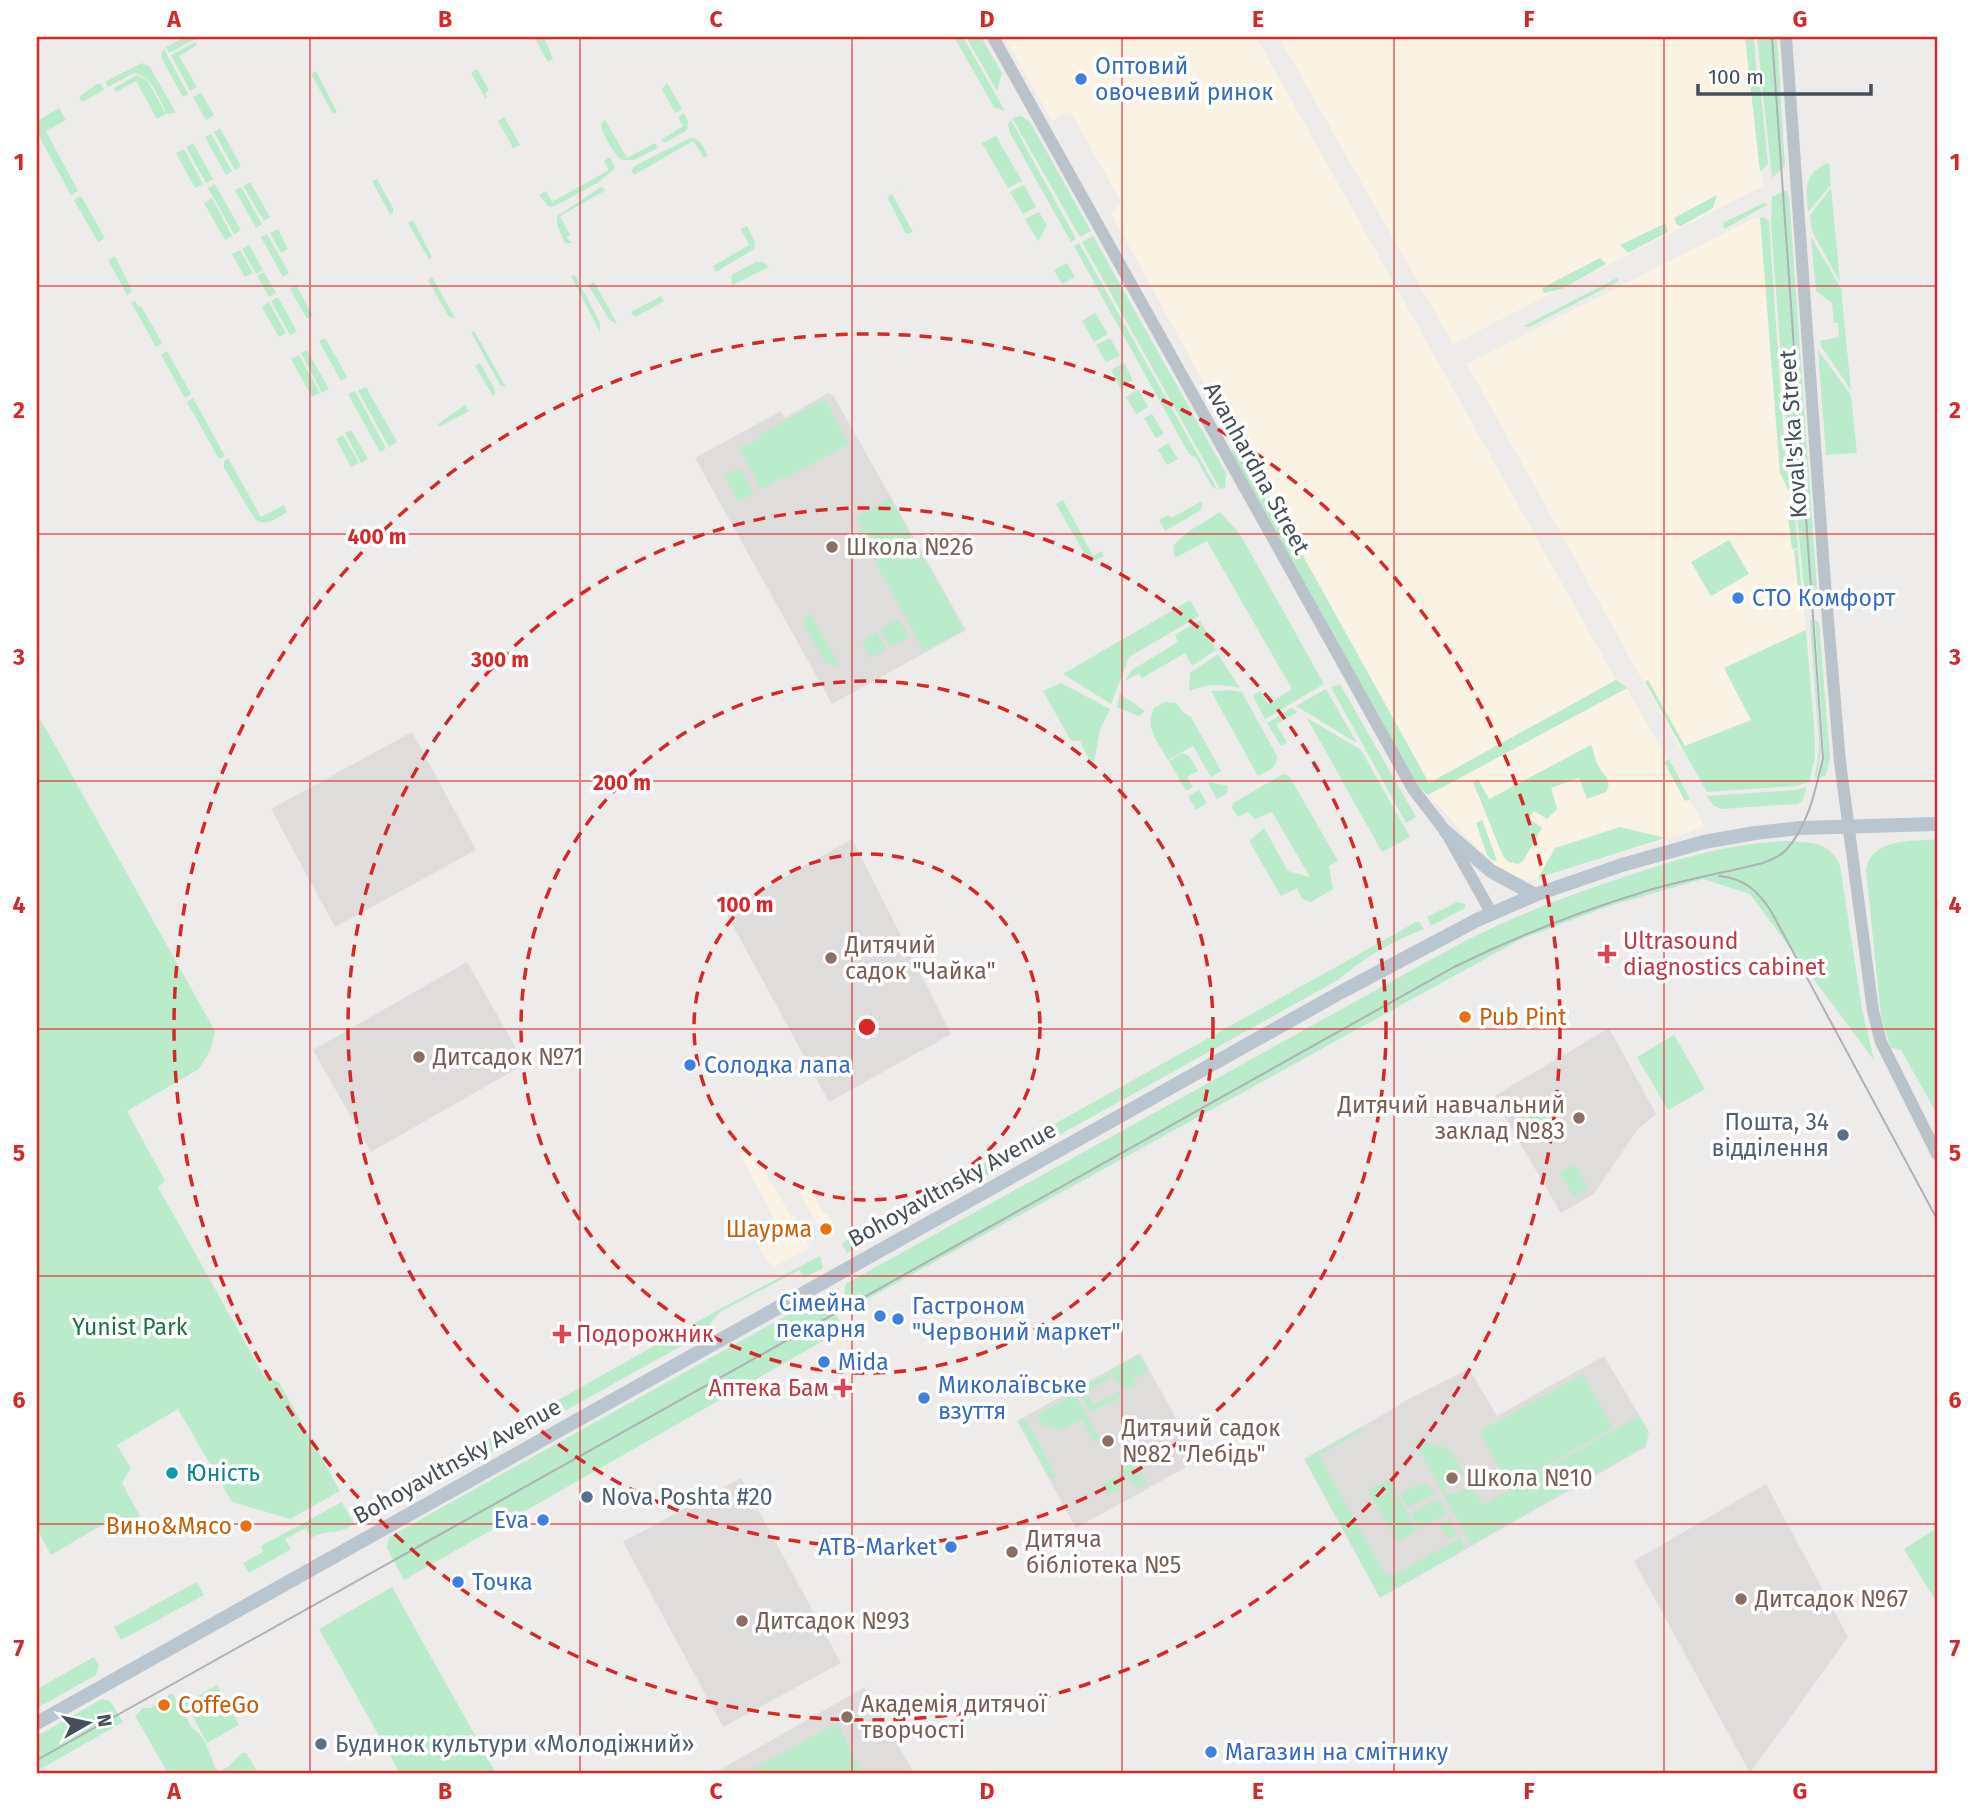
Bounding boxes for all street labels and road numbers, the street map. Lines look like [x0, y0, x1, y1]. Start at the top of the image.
street label: Koval's'ka Street [1773, 348, 1813, 519]
street label: Avanhardna Street [1198, 377, 1316, 560]
street label: Bohoyavltnsky Avenue [843, 1115, 1061, 1253]
street label: Bohoyavltnsky Avenue [348, 1392, 566, 1530]

